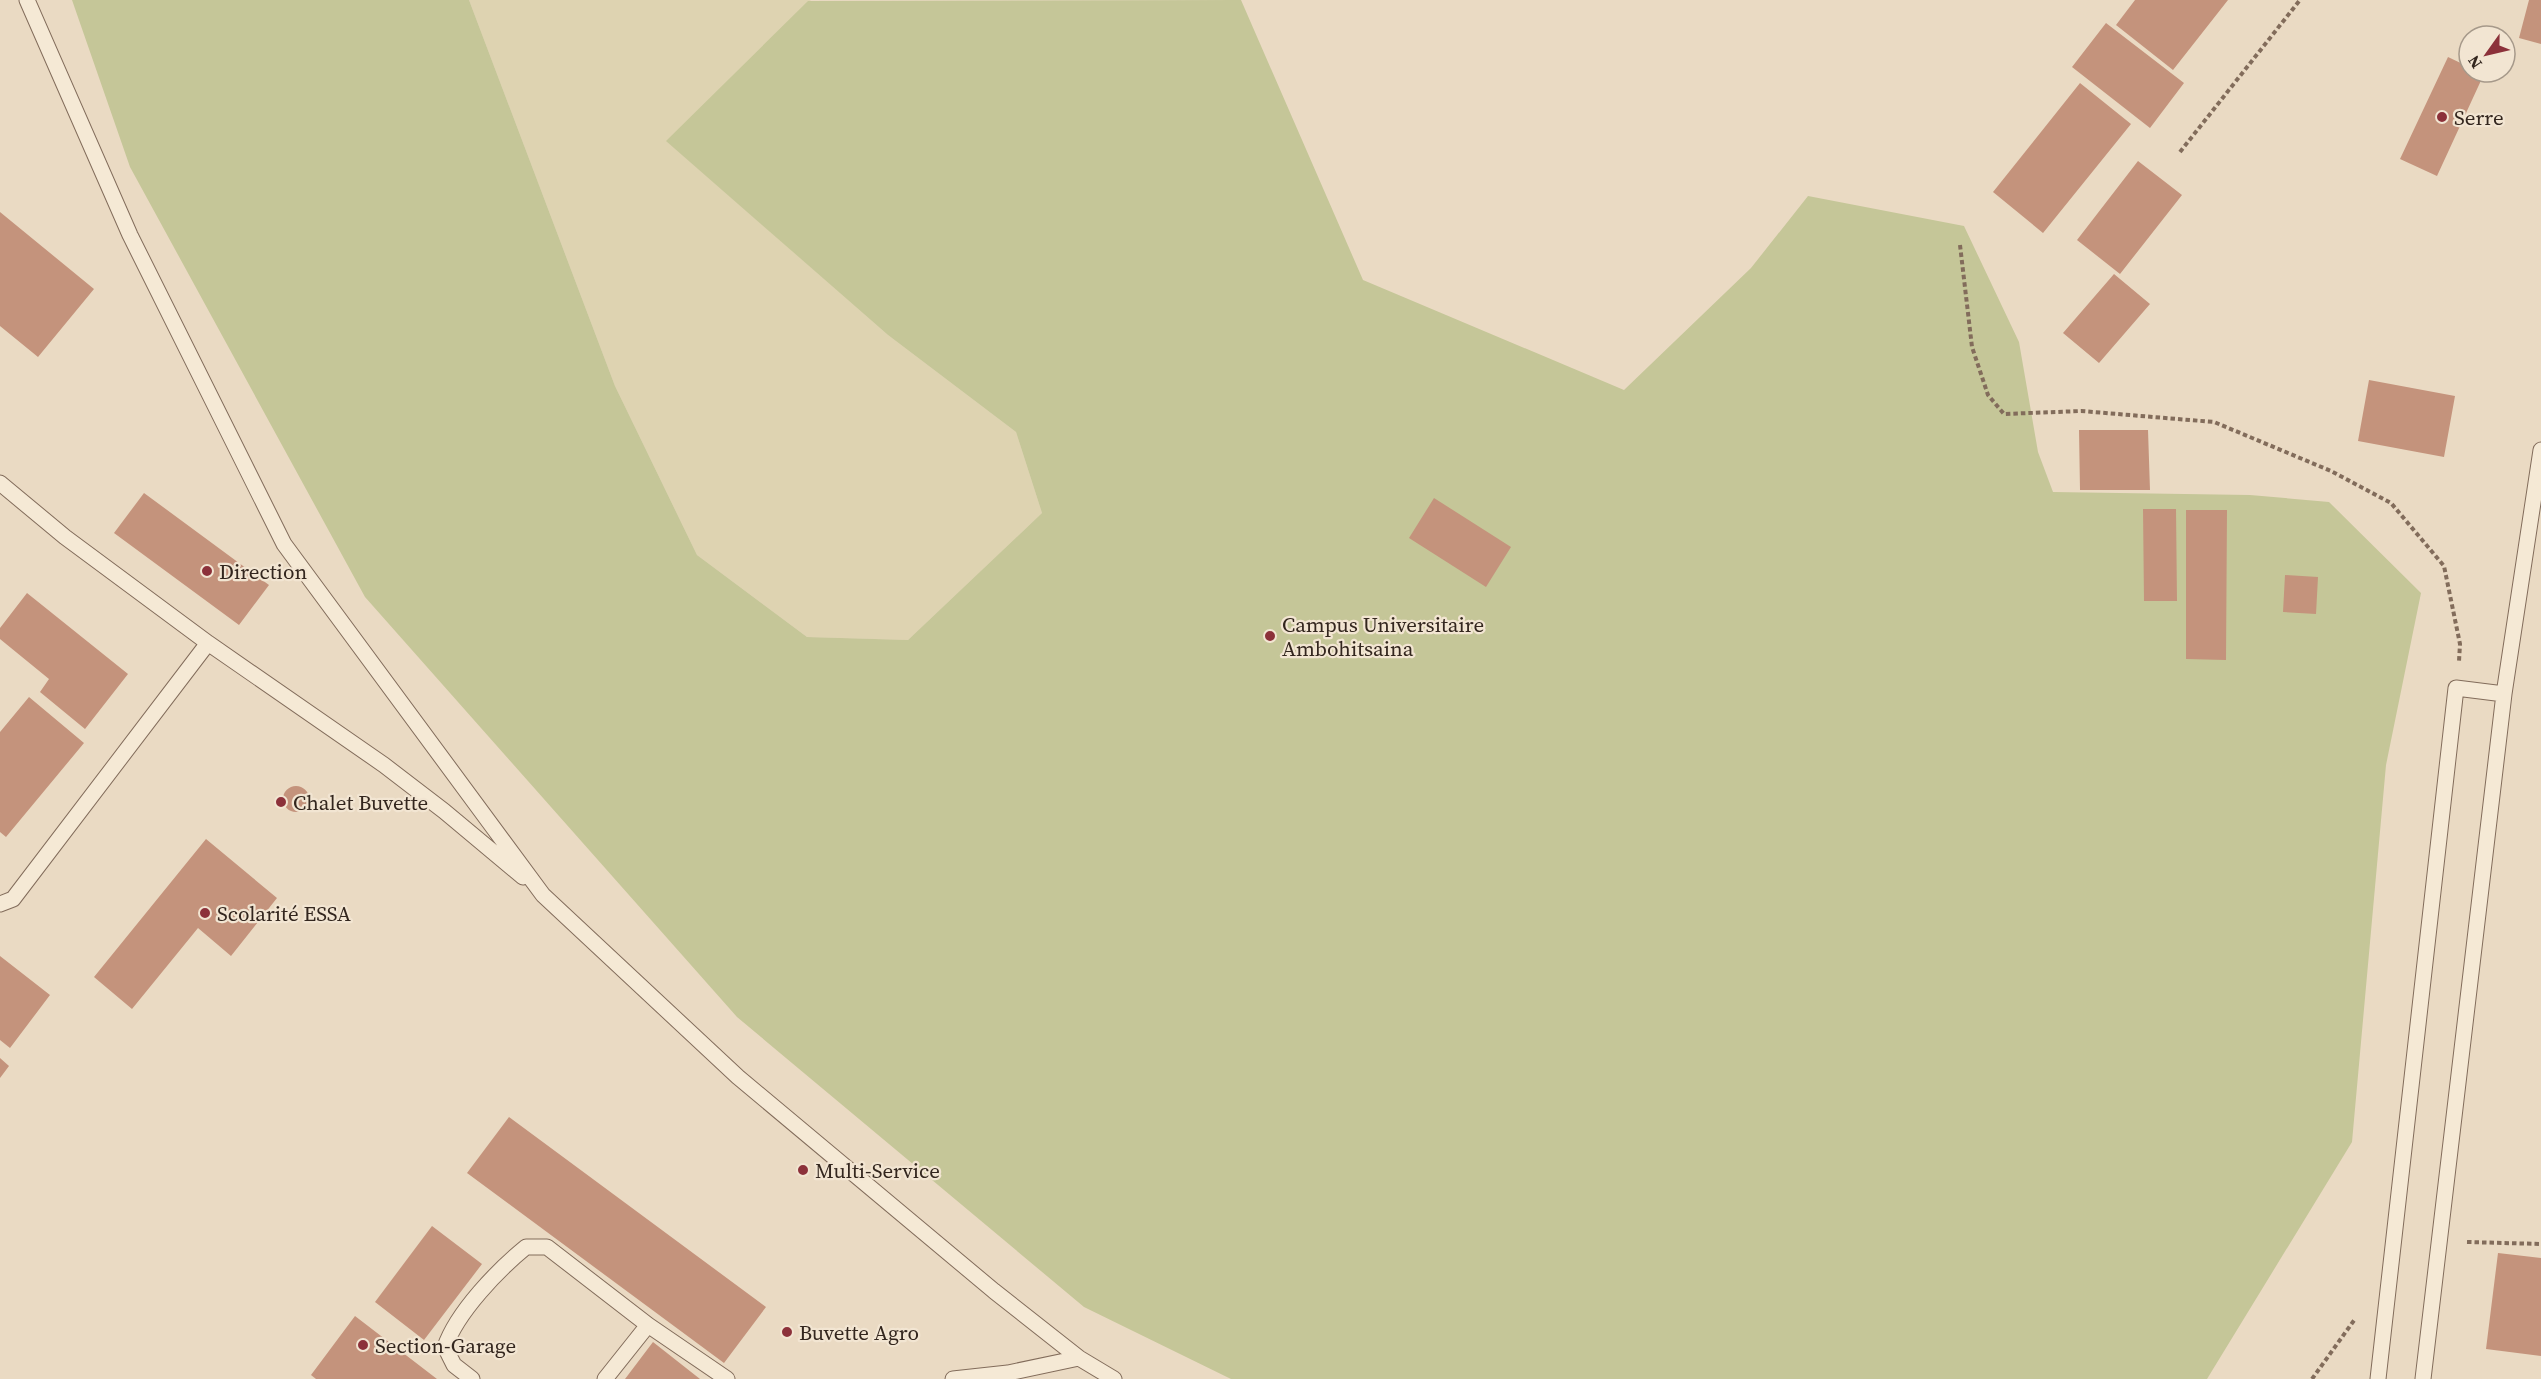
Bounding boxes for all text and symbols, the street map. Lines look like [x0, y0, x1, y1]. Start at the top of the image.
north arrow [2457, 24, 2517, 84]
text: N [2462, 51, 2487, 73]
place label: Serre [2454, 103, 2504, 132]
marker: Serre [2435, 110, 2449, 124]
place label: Direction [219, 557, 307, 586]
marker: Direction [200, 564, 214, 578]
place label: Campus Universitaire Ambohitsaina [1282, 610, 1484, 663]
marker: Campus Universitaire Ambohitsaina [1263, 629, 1277, 643]
place label: Chalet Buvette [293, 788, 428, 817]
marker: Chalet Buvette [274, 795, 288, 809]
place label: Scolarité ESSA [217, 899, 351, 928]
marker: Scolarité ESSA [198, 906, 212, 920]
place label: Multi-Service [815, 1156, 940, 1185]
marker: Multi-Service [796, 1163, 810, 1177]
place label: Buvette Agro [799, 1318, 919, 1347]
marker: Buvette Agro [780, 1325, 794, 1339]
place label: Section-Garage [375, 1331, 516, 1360]
marker: Section-Garage [356, 1338, 370, 1352]

